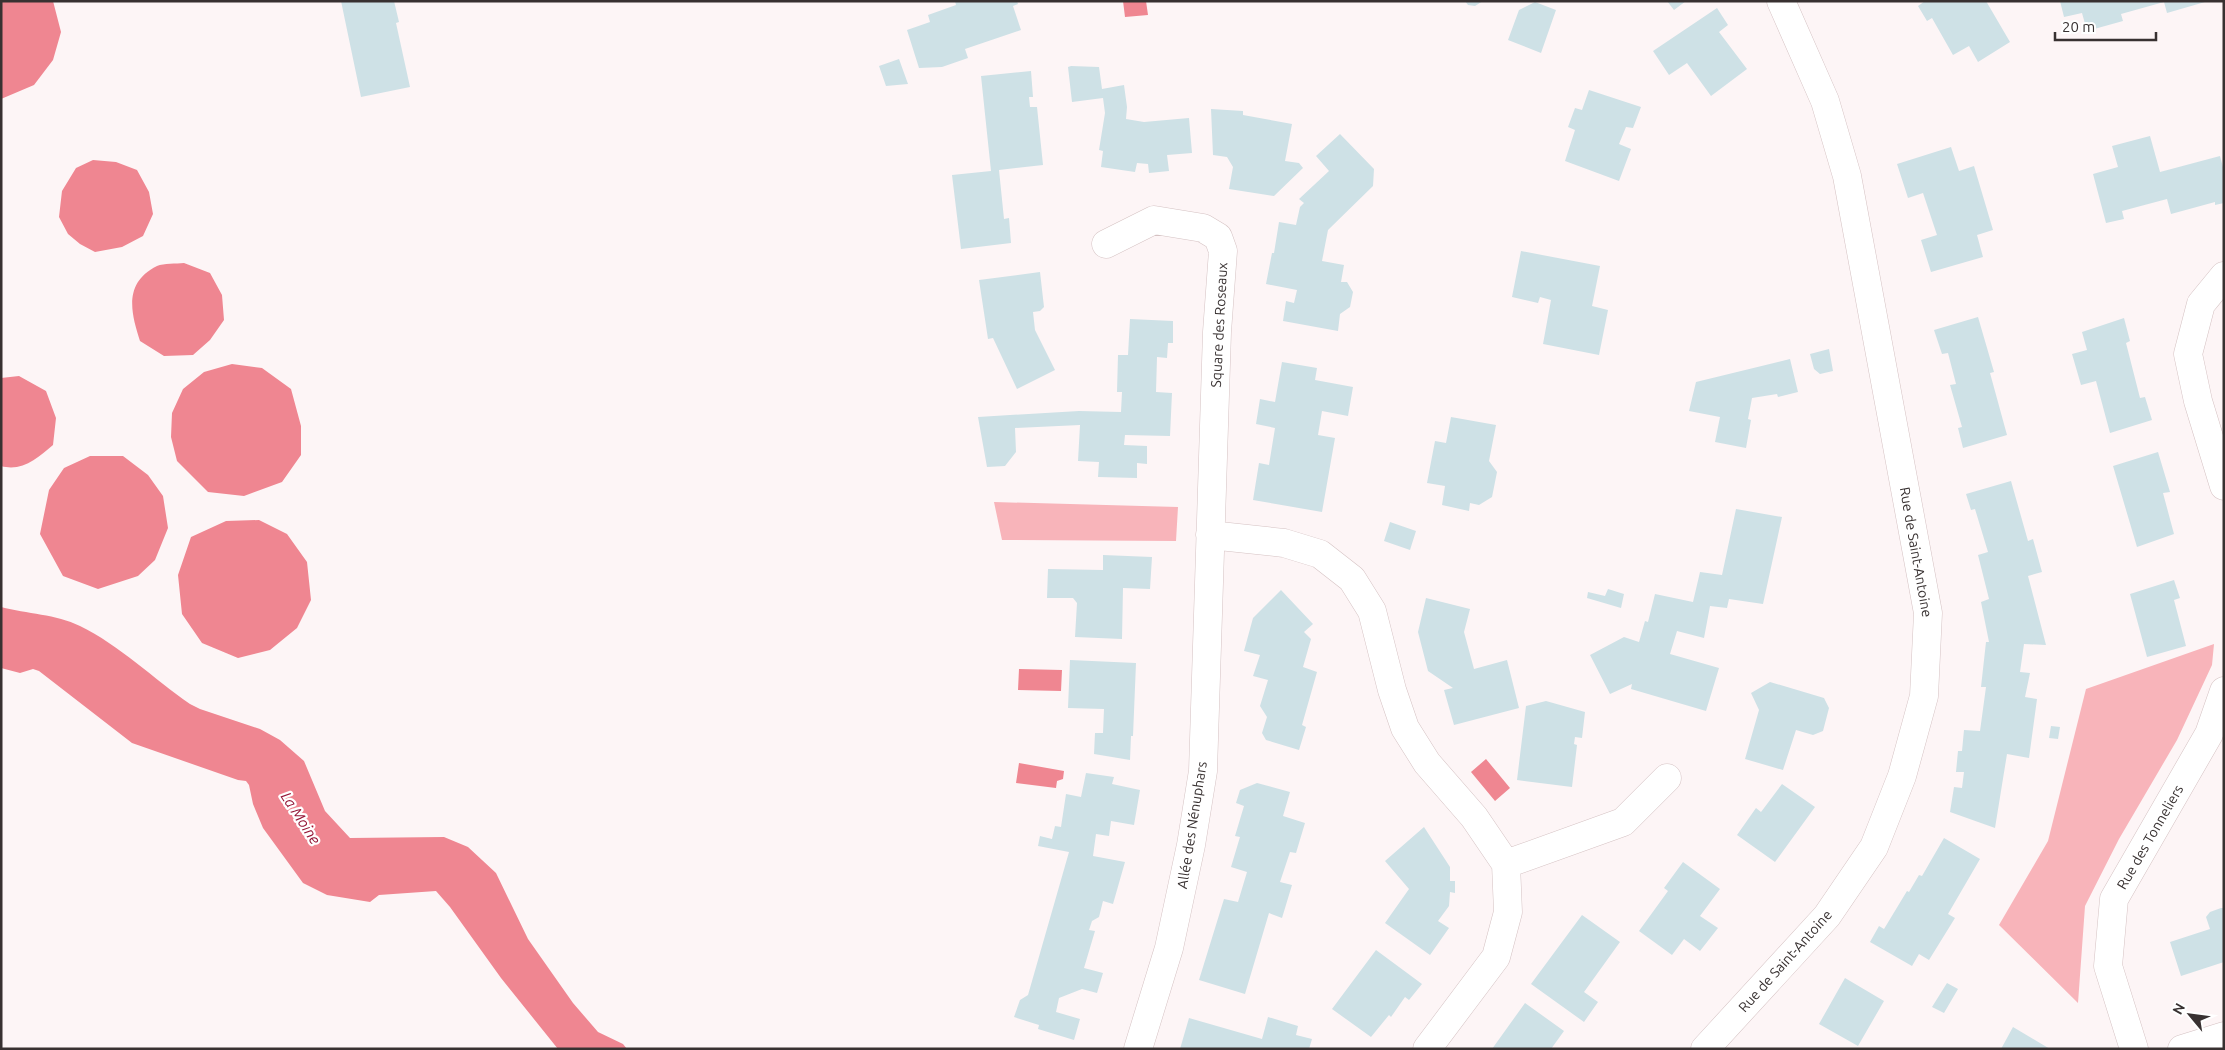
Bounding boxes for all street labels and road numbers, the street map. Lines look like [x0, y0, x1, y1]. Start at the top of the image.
street label: Square des Roseaux [1208, 262, 1230, 388]
street label: Rue de Saint-Antoine [1897, 486, 1935, 618]
street label: Allée des Nénuphars [1174, 760, 1210, 890]
street label: Rue des Tonneliers [2114, 782, 2186, 892]
street label: Rue de Saint-Antoine [1735, 907, 1835, 1015]

